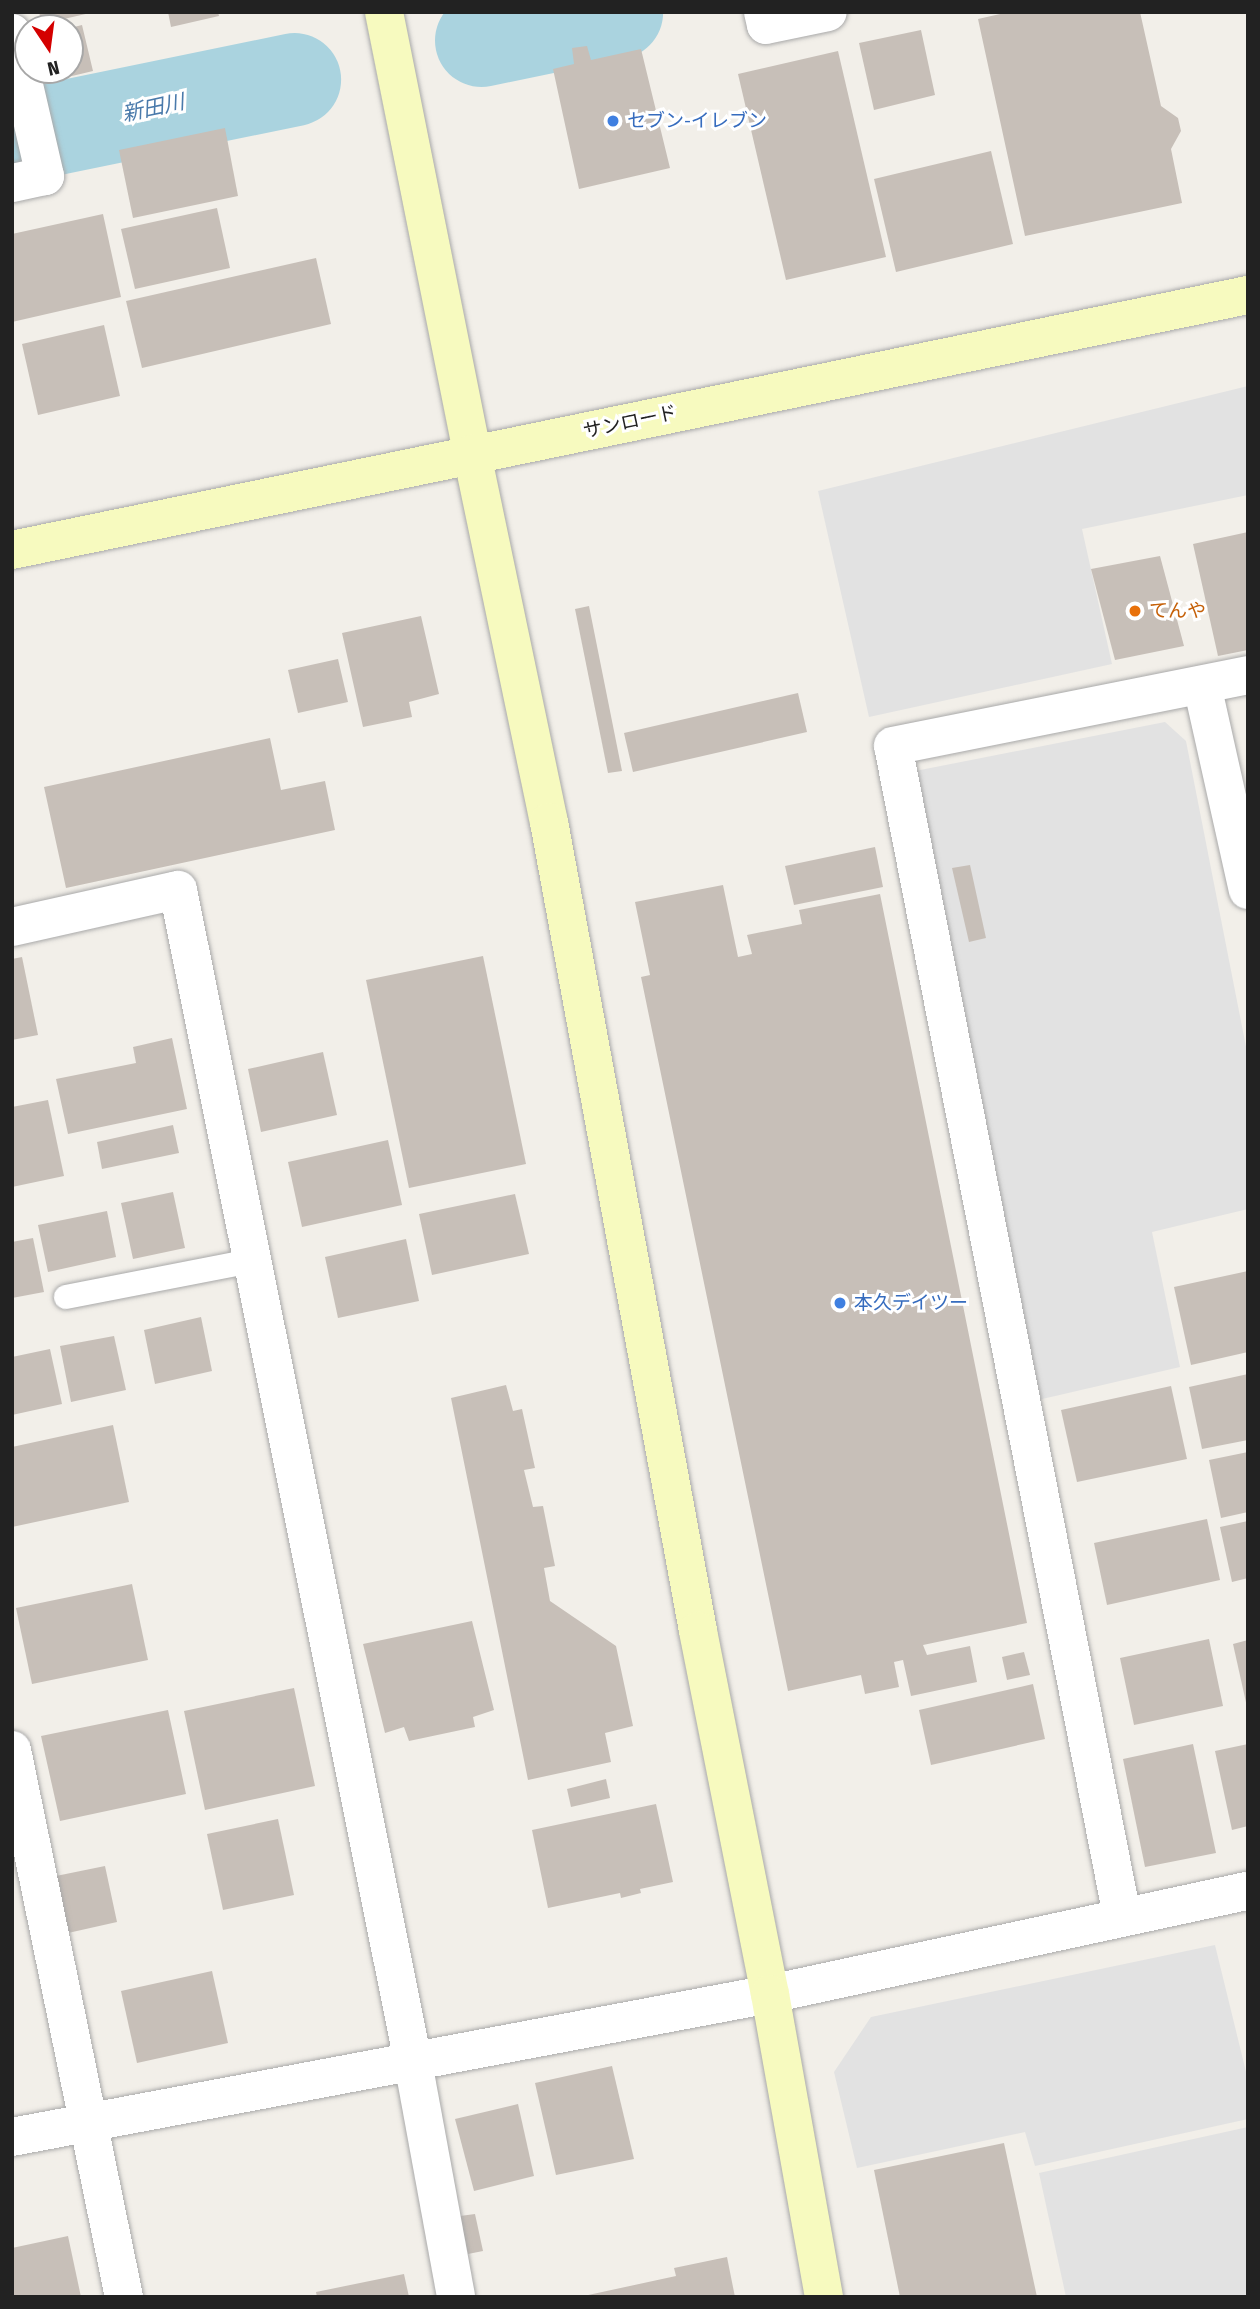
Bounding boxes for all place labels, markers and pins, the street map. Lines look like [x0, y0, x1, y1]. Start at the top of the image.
place label: セブン-イレブン [627, 110, 767, 132]
marker: セブン-イレブン [605, 113, 621, 129]
place label: てんや [1149, 600, 1206, 622]
marker: てんや [1127, 603, 1143, 619]
place label: 本久デイツー [854, 1292, 968, 1314]
marker: 本久デイツー [832, 1295, 848, 1311]

